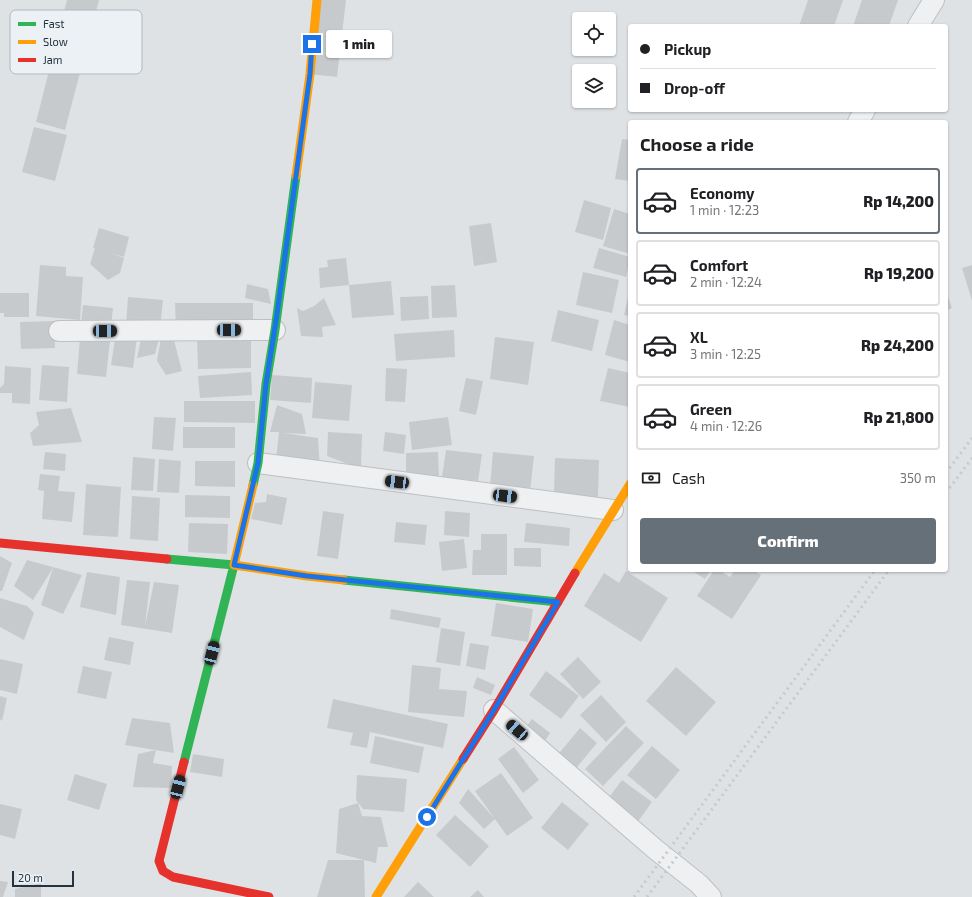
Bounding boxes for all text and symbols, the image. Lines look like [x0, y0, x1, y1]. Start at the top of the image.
legend [10, 10, 142, 74]
map controls [572, 12, 616, 108]
button: locate [572, 12, 616, 56]
text: Fast [43, 17, 65, 30]
callout: 1 min [326, 30, 392, 58]
text: Slow [43, 35, 68, 48]
route end [303, 35, 321, 53]
text: 1 min [343, 36, 375, 52]
text: Pickup [664, 40, 711, 58]
text: Jam [43, 53, 62, 66]
button: layers [572, 64, 616, 108]
text: Drop-off [664, 79, 725, 97]
text: Choose a ride [640, 133, 754, 155]
icon: car [642, 183, 678, 219]
text: Economy [690, 184, 755, 202]
text: Rp 14,200 [863, 192, 934, 210]
text: 1 min · 12:23 [690, 202, 759, 218]
icon: car [642, 255, 678, 291]
text: Comfort [690, 256, 748, 274]
text: Rp 19,200 [864, 264, 934, 282]
text: 2 min · 12:24 [690, 274, 762, 290]
car [217, 324, 241, 336]
car [93, 325, 117, 337]
icon: car [642, 327, 678, 363]
text: XL [690, 328, 708, 346]
text: Rp 24,200 [861, 336, 934, 354]
text: 3 min · 12:25 [690, 346, 761, 362]
icon: car [642, 399, 678, 435]
text: Green [690, 400, 732, 418]
text: Rp 21,800 [863, 408, 934, 426]
text: 4 min · 12:26 [690, 418, 762, 434]
icon: cash [640, 467, 662, 489]
text: Cash [672, 469, 705, 487]
text: 350 m [900, 470, 936, 486]
car [384, 475, 410, 489]
car [492, 489, 518, 503]
button: Confirm [640, 518, 936, 564]
car [203, 640, 221, 666]
car [504, 718, 530, 742]
car [169, 774, 187, 800]
route start [418, 808, 436, 826]
scale bar [12, 869, 74, 888]
text: 20 m [18, 871, 43, 884]

